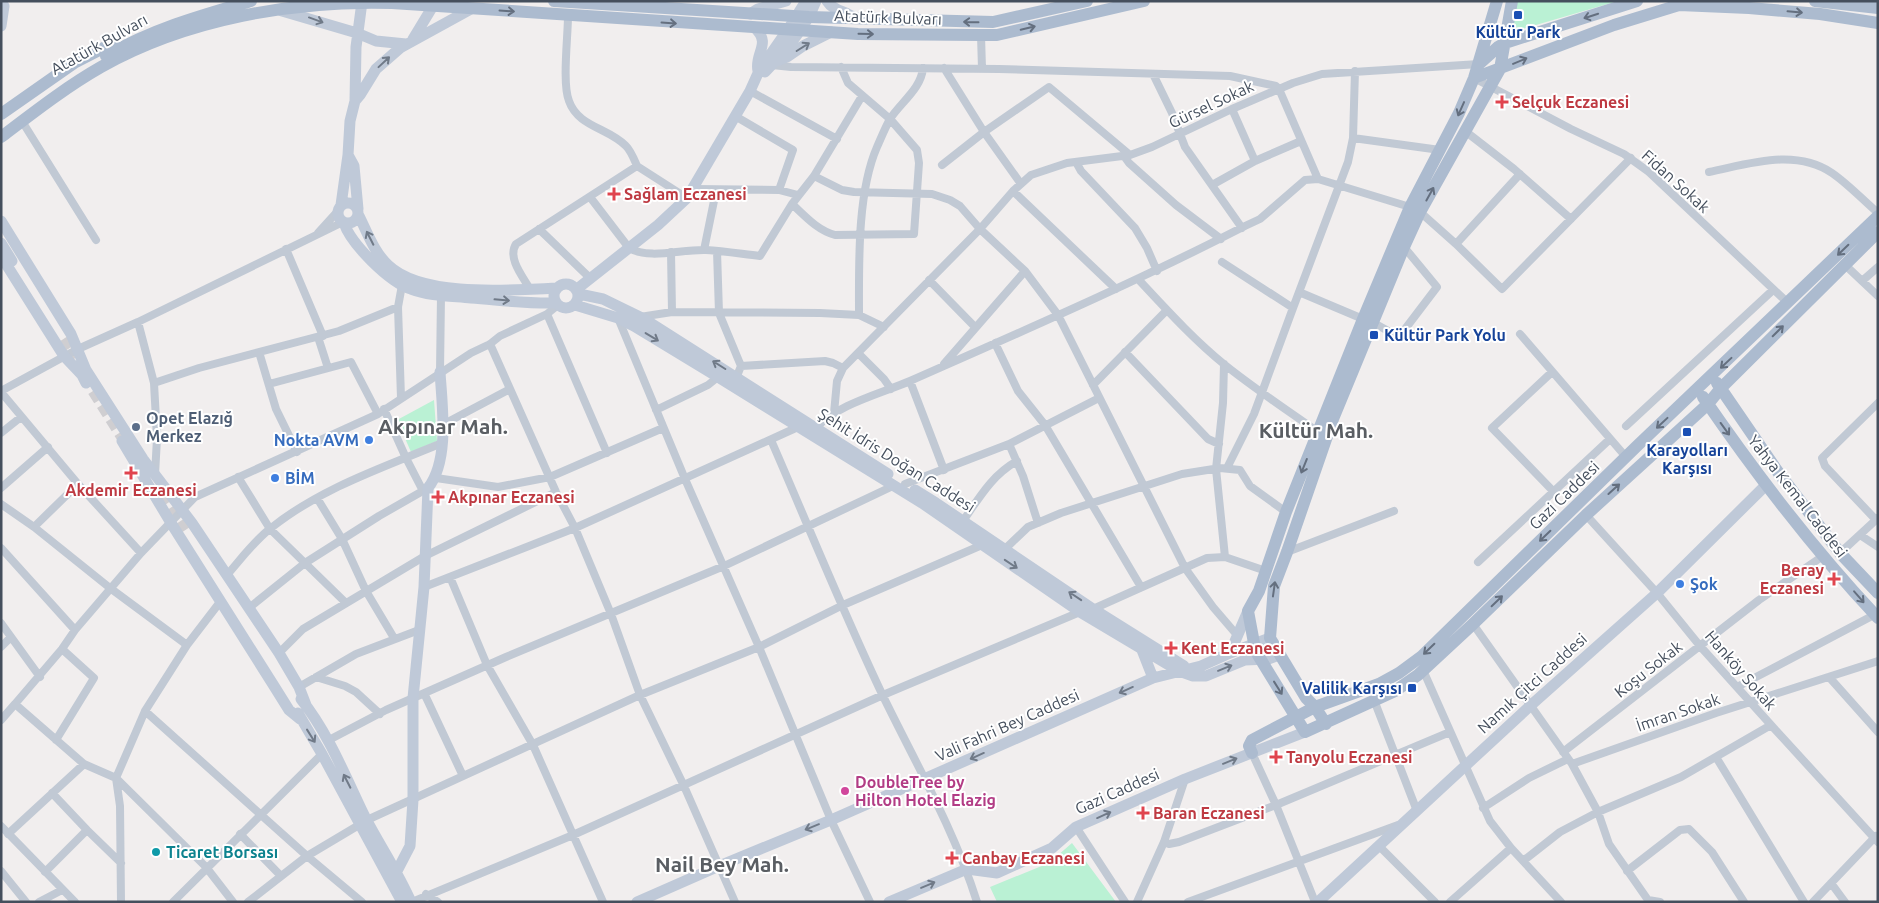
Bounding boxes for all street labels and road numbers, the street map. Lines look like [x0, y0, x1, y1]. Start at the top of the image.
street label: Atatürk Bulvarı [834, 6, 942, 28]
street label: Atatürk Bulvarı [48, 10, 150, 78]
street label: Gürsel Sokak [1166, 76, 1256, 132]
street label: Fidan Sokak [1638, 146, 1714, 216]
street label: Şehit İdris Doğan Caddesi [815, 404, 979, 516]
street label: Yahya Kemal Caddesi [1745, 431, 1851, 561]
street label: Gazi Caddesi [1525, 457, 1603, 533]
street label: Hanköy Sokak [1702, 627, 1780, 713]
street label: Namık Çitci Caddesi [1474, 629, 1590, 737]
street label: Koşu Sokak [1611, 637, 1685, 701]
street label: Vali Fahri Bey Caddesi [932, 685, 1082, 765]
street label: İmran Sokak [1634, 689, 1722, 735]
street label: Gazi Caddesi [1072, 764, 1162, 818]

